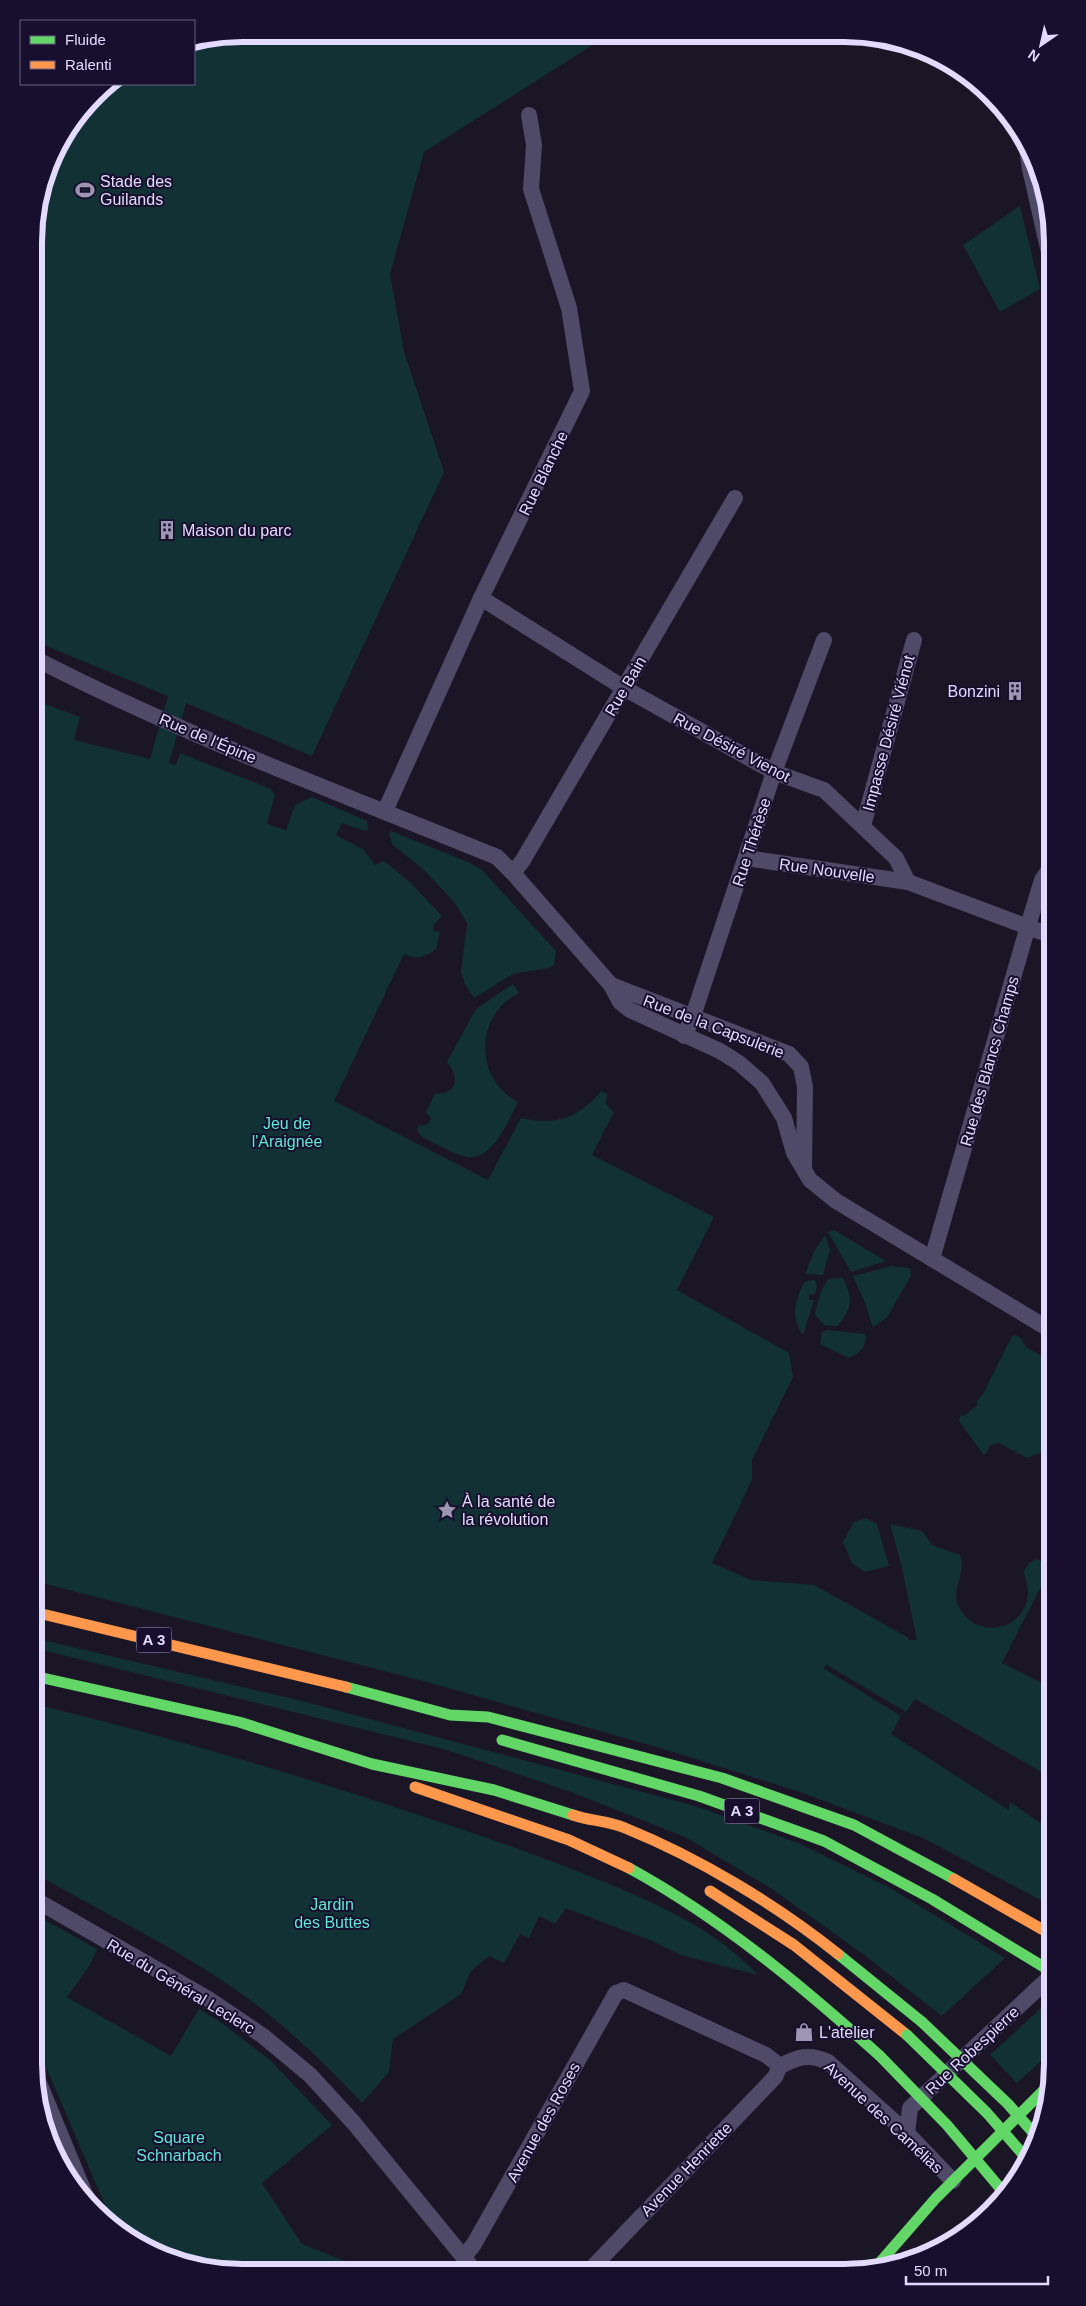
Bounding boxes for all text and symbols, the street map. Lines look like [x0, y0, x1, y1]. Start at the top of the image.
legend [20, 20, 195, 85]
north arrow [1016, 20, 1066, 70]
text: Fluide [65, 31, 106, 48]
text: N [1025, 46, 1042, 65]
text: Ralenti [65, 56, 112, 73]
place label: Stade des Guilands [100, 173, 172, 208]
sports icon: Stade des Guilands [74, 179, 96, 201]
street label: Rue Blanche [516, 428, 571, 518]
building icon: Maison du parc [156, 519, 178, 541]
place label: Maison du parc [182, 522, 291, 539]
street label: Rue Bain [602, 653, 649, 719]
street label: Impasse Désiré Viénot [859, 653, 918, 813]
building icon: Bonzini [1004, 680, 1026, 702]
place label: Bonzini [948, 683, 1000, 700]
street label: Rue de l'Épine [157, 709, 259, 767]
street label: Rue Désiré Vienot [671, 710, 793, 786]
street label: Rue Thérèse [729, 796, 774, 889]
street label: Rue Nouvelle [778, 855, 876, 886]
street label: Rue des Blancs Champs [957, 974, 1022, 1148]
street label: Rue de la Capsulerie [641, 992, 787, 1061]
park label: Jeu de l'Araignée [252, 1115, 322, 1150]
place label: À la santé de la révolution [462, 1492, 556, 1528]
place icon: À la santé de la révolution [436, 1499, 458, 1521]
road number: A 3 [136, 1628, 172, 1652]
road number: A 3 [724, 1798, 760, 1824]
park label: Jardin des Buttes [294, 1896, 370, 1931]
street label: Rue du Général Leclerc [104, 1936, 258, 2037]
street label: Rue Robespierre [922, 2003, 1022, 2098]
shop icon: L'atelier [793, 2021, 815, 2043]
place label: L'atelier [819, 2024, 875, 2041]
street label: Avenue des Camélias [821, 2058, 946, 2177]
street label: Avenue des Roses [504, 2060, 583, 2185]
street label: Avenue Henriette [637, 2119, 735, 2220]
park label: Square Schnarbach [136, 2129, 222, 2164]
scale bar [906, 2254, 1048, 2286]
text: 50 m [914, 2262, 947, 2279]

